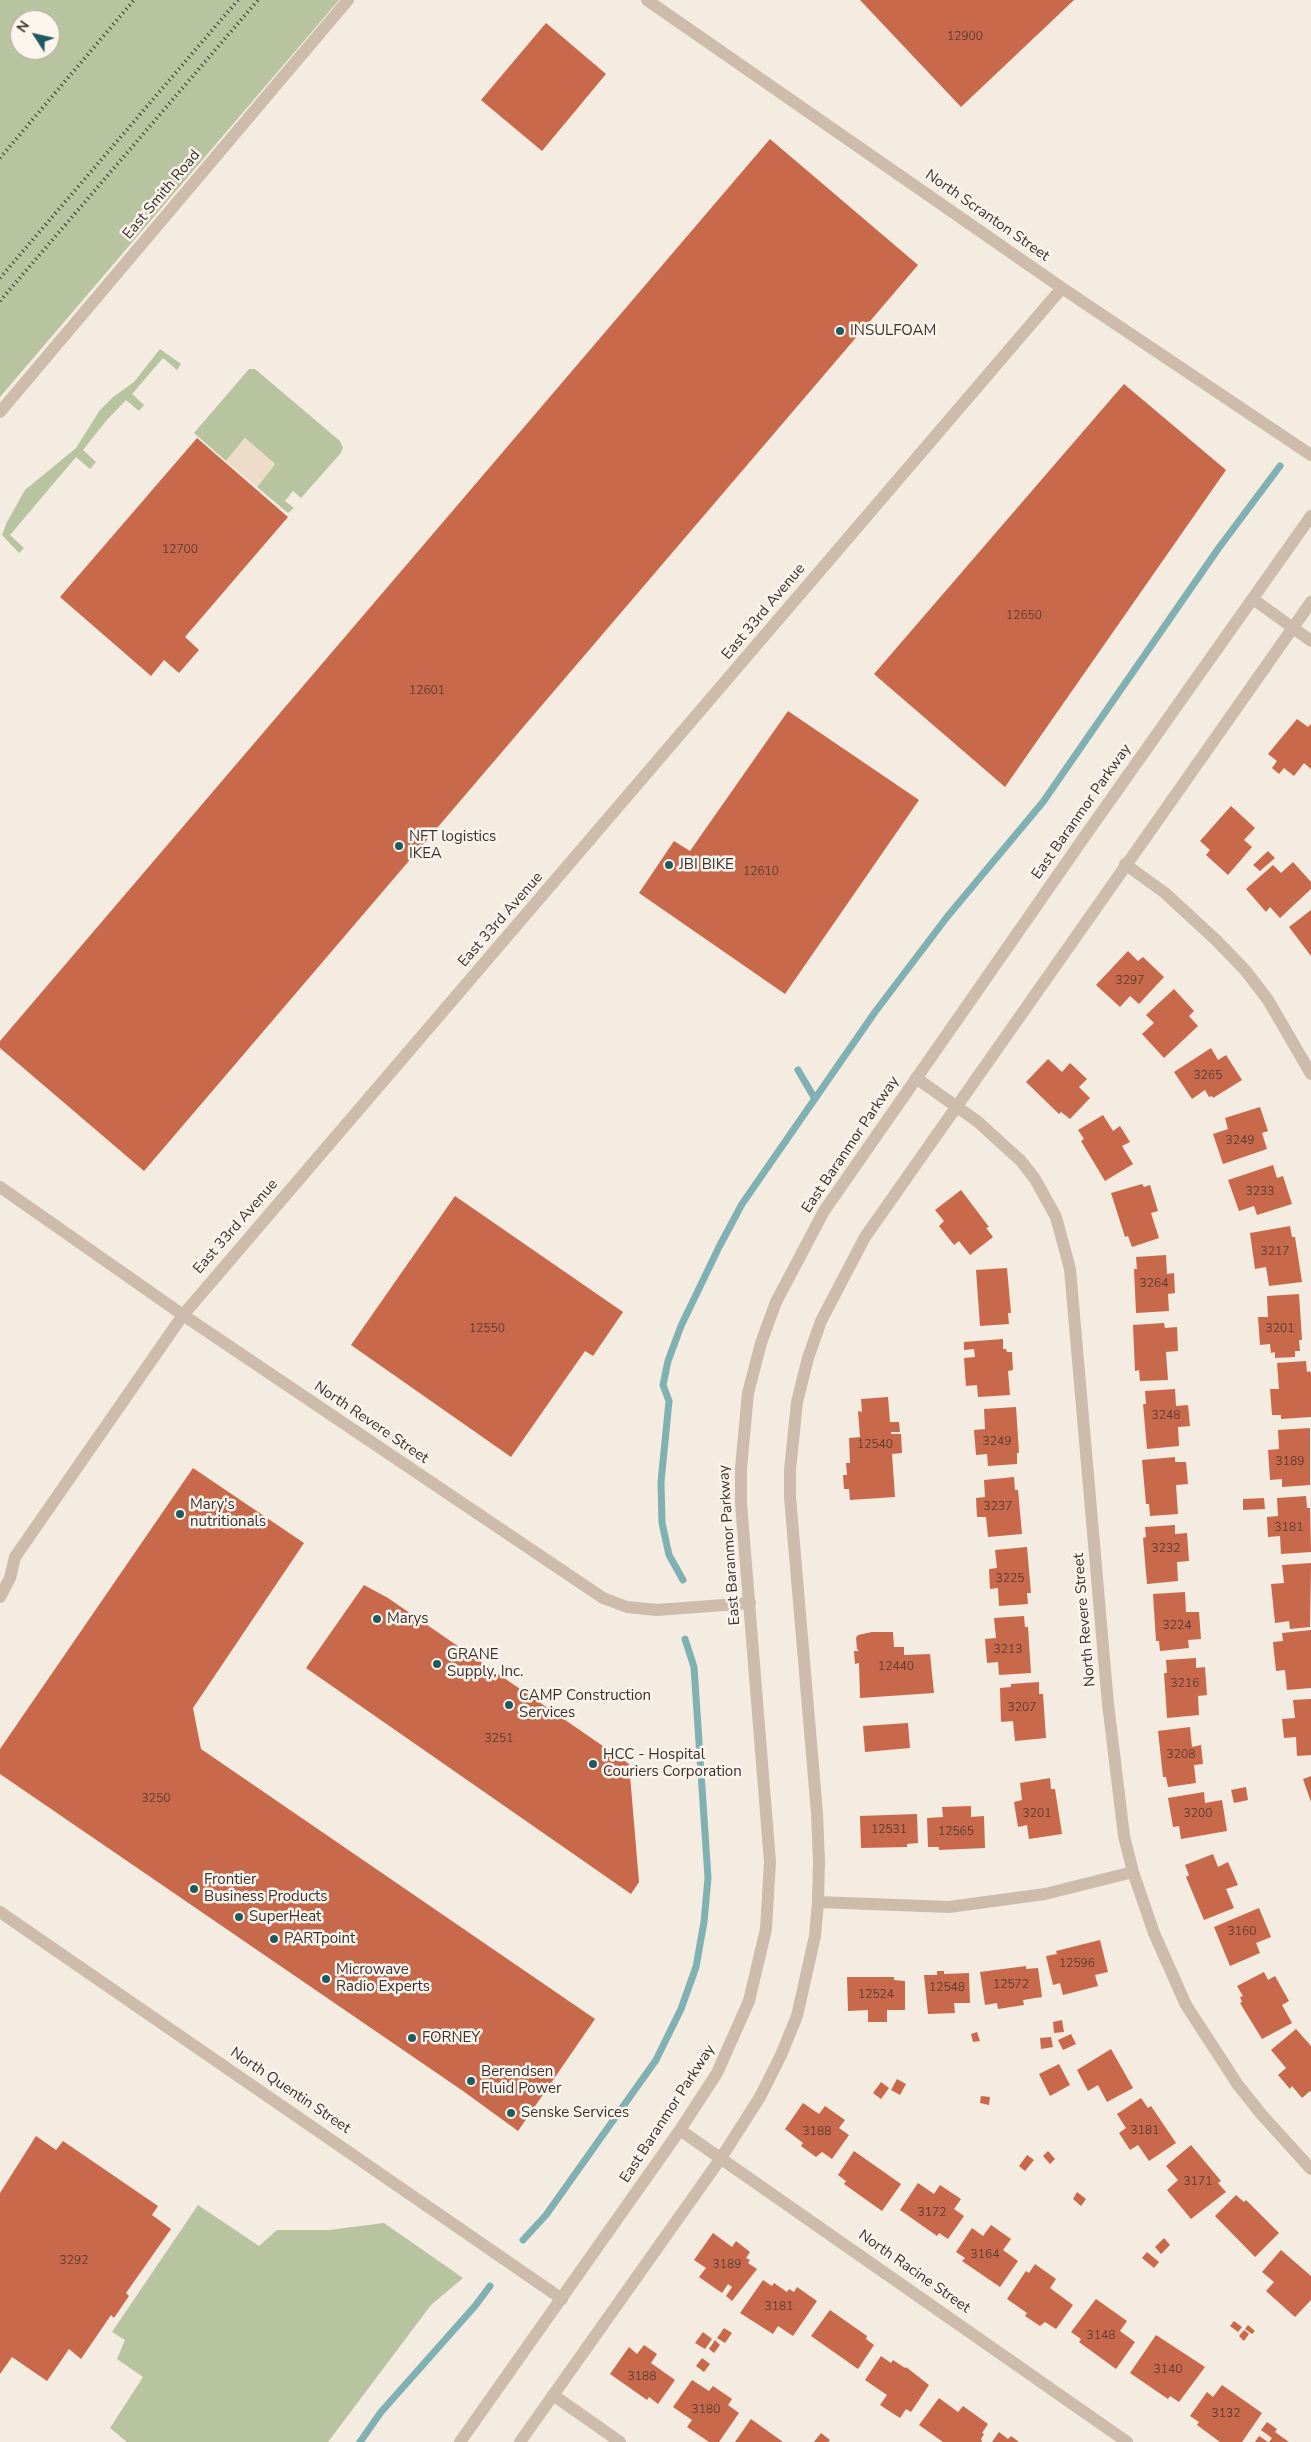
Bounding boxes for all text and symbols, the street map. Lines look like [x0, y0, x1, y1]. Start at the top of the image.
north arrow [10, 10, 60, 60]
text: N [12, 17, 34, 36]
house number: 12900 [947, 30, 983, 44]
street label: East Smith Road [119, 147, 205, 243]
street label: North Scranton Street [921, 166, 1053, 266]
place label: INSULFOAM [850, 322, 936, 340]
marker: INSULFOAM [834, 325, 846, 337]
house number: 12700 [162, 543, 198, 557]
street label: East 33rd Avenue [719, 560, 809, 664]
house number: 12650 [1006, 609, 1042, 623]
house number: 12601 [409, 684, 445, 698]
street label: East Baranmor Parkway [1028, 741, 1136, 883]
place label: NFT logistics IKEA [409, 828, 496, 863]
marker: NFT logistics IKEA [393, 840, 405, 852]
place label: JBI BIKE [679, 856, 734, 874]
marker: JBI BIKE [663, 859, 675, 871]
house number: 12610 [743, 865, 779, 879]
street label: East 33rd Avenue [455, 869, 547, 971]
house number: 3297 [1116, 974, 1144, 988]
house number: 3265 [1194, 1069, 1222, 1083]
street label: East Baranmor Parkway [799, 1073, 903, 1217]
house number: 3249 [1226, 1134, 1254, 1148]
street label: East 33rd Avenue [190, 1176, 282, 1278]
house number: 3233 [1246, 1185, 1274, 1199]
house number: 3217 [1261, 1245, 1289, 1259]
house number: 3264 [1140, 1277, 1168, 1291]
house number: 12550 [469, 1322, 505, 1336]
house number: 3201 [1266, 1322, 1294, 1336]
street label: North Revere Street [310, 1378, 432, 1468]
house number: 3248 [1152, 1409, 1180, 1423]
house number: 3249 [983, 1435, 1011, 1449]
house number: 12540 [857, 1438, 893, 1452]
house number: 3189 [1276, 1455, 1304, 1469]
street label: East Baranmor Parkway [715, 1464, 745, 1626]
place label: Mary's nutritionals [190, 1496, 266, 1531]
house number: 3237 [984, 1500, 1012, 1514]
marker: Mary's nutritionals [174, 1508, 186, 1520]
house number: 3181 [1275, 1521, 1303, 1535]
house number: 3232 [1152, 1542, 1180, 1556]
street label: North Revere Street [1070, 1552, 1100, 1688]
house number: 3225 [996, 1572, 1024, 1586]
place label: Marys [387, 1610, 428, 1628]
marker: Marys [371, 1613, 383, 1625]
house number: 3224 [1163, 1619, 1191, 1633]
house number: 3213 [994, 1643, 1022, 1657]
place label: GRANE Supply, Inc. [447, 1646, 524, 1681]
marker: GRANE Supply, Inc. [431, 1658, 443, 1670]
house number: 12440 [878, 1660, 914, 1674]
house number: 3216 [1171, 1677, 1199, 1691]
place label: CAMP Construction Services [519, 1687, 651, 1722]
marker: CAMP Construction Services [503, 1699, 515, 1711]
house number: 3207 [1008, 1701, 1036, 1715]
house number: 3251 [485, 1732, 513, 1746]
place label: HCC - Hospital Couriers Corporation [603, 1746, 742, 1781]
house number: 3208 [1167, 1748, 1195, 1762]
marker: HCC - Hospital Couriers Corporation [587, 1758, 599, 1770]
house number: 3250 [142, 1792, 170, 1806]
house number: 3201 [1023, 1807, 1051, 1821]
house number: 3200 [1184, 1807, 1212, 1821]
house number: 12531 [871, 1823, 907, 1837]
house number: 12565 [938, 1825, 974, 1839]
place label: Frontier Business Products [204, 1871, 328, 1906]
marker: Frontier Business Products [188, 1883, 200, 1895]
place label: SuperHeat [249, 1908, 321, 1926]
marker: SuperHeat [233, 1911, 245, 1923]
house number: 3160 [1228, 1925, 1256, 1939]
place label: PARTpoint [284, 1930, 355, 1948]
marker: PARTpoint [268, 1933, 280, 1945]
house number: 12596 [1059, 1957, 1095, 1971]
place label: Microwave Radio Experts [336, 1961, 430, 1996]
marker: Microwave Radio Experts [320, 1973, 332, 1985]
house number: 12572 [993, 1978, 1029, 1992]
house number: 12548 [929, 1981, 965, 1995]
house number: 12524 [858, 1988, 894, 2002]
place label: FORNEY [422, 2029, 480, 2047]
marker: FORNEY [406, 2032, 418, 2044]
street label: East Baranmor Parkway [617, 2042, 719, 2186]
street label: North Quentin Street [226, 2044, 354, 2138]
place label: Berendsen Fluid Power [481, 2063, 561, 2098]
marker: Berendsen Fluid Power [465, 2075, 477, 2087]
place label: Senske Services [521, 2104, 629, 2122]
marker: Senske Services [505, 2107, 517, 2119]
house number: 3181 [1131, 2124, 1159, 2138]
house number: 3188 [803, 2125, 831, 2139]
house number: 3171 [1184, 2175, 1212, 2189]
house number: 3172 [918, 2206, 946, 2220]
street label: North Racine Street [855, 2227, 973, 2317]
house number: 3164 [971, 2248, 999, 2262]
house number: 3292 [60, 2254, 88, 2268]
house number: 3189 [713, 2258, 741, 2272]
house number: 3181 [765, 2300, 793, 2314]
house number: 3148 [1087, 2329, 1115, 2343]
house number: 3140 [1154, 2363, 1182, 2377]
house number: 3188 [628, 2370, 656, 2384]
house number: 3180 [692, 2403, 720, 2417]
house number: 3132 [1212, 2407, 1240, 2421]

